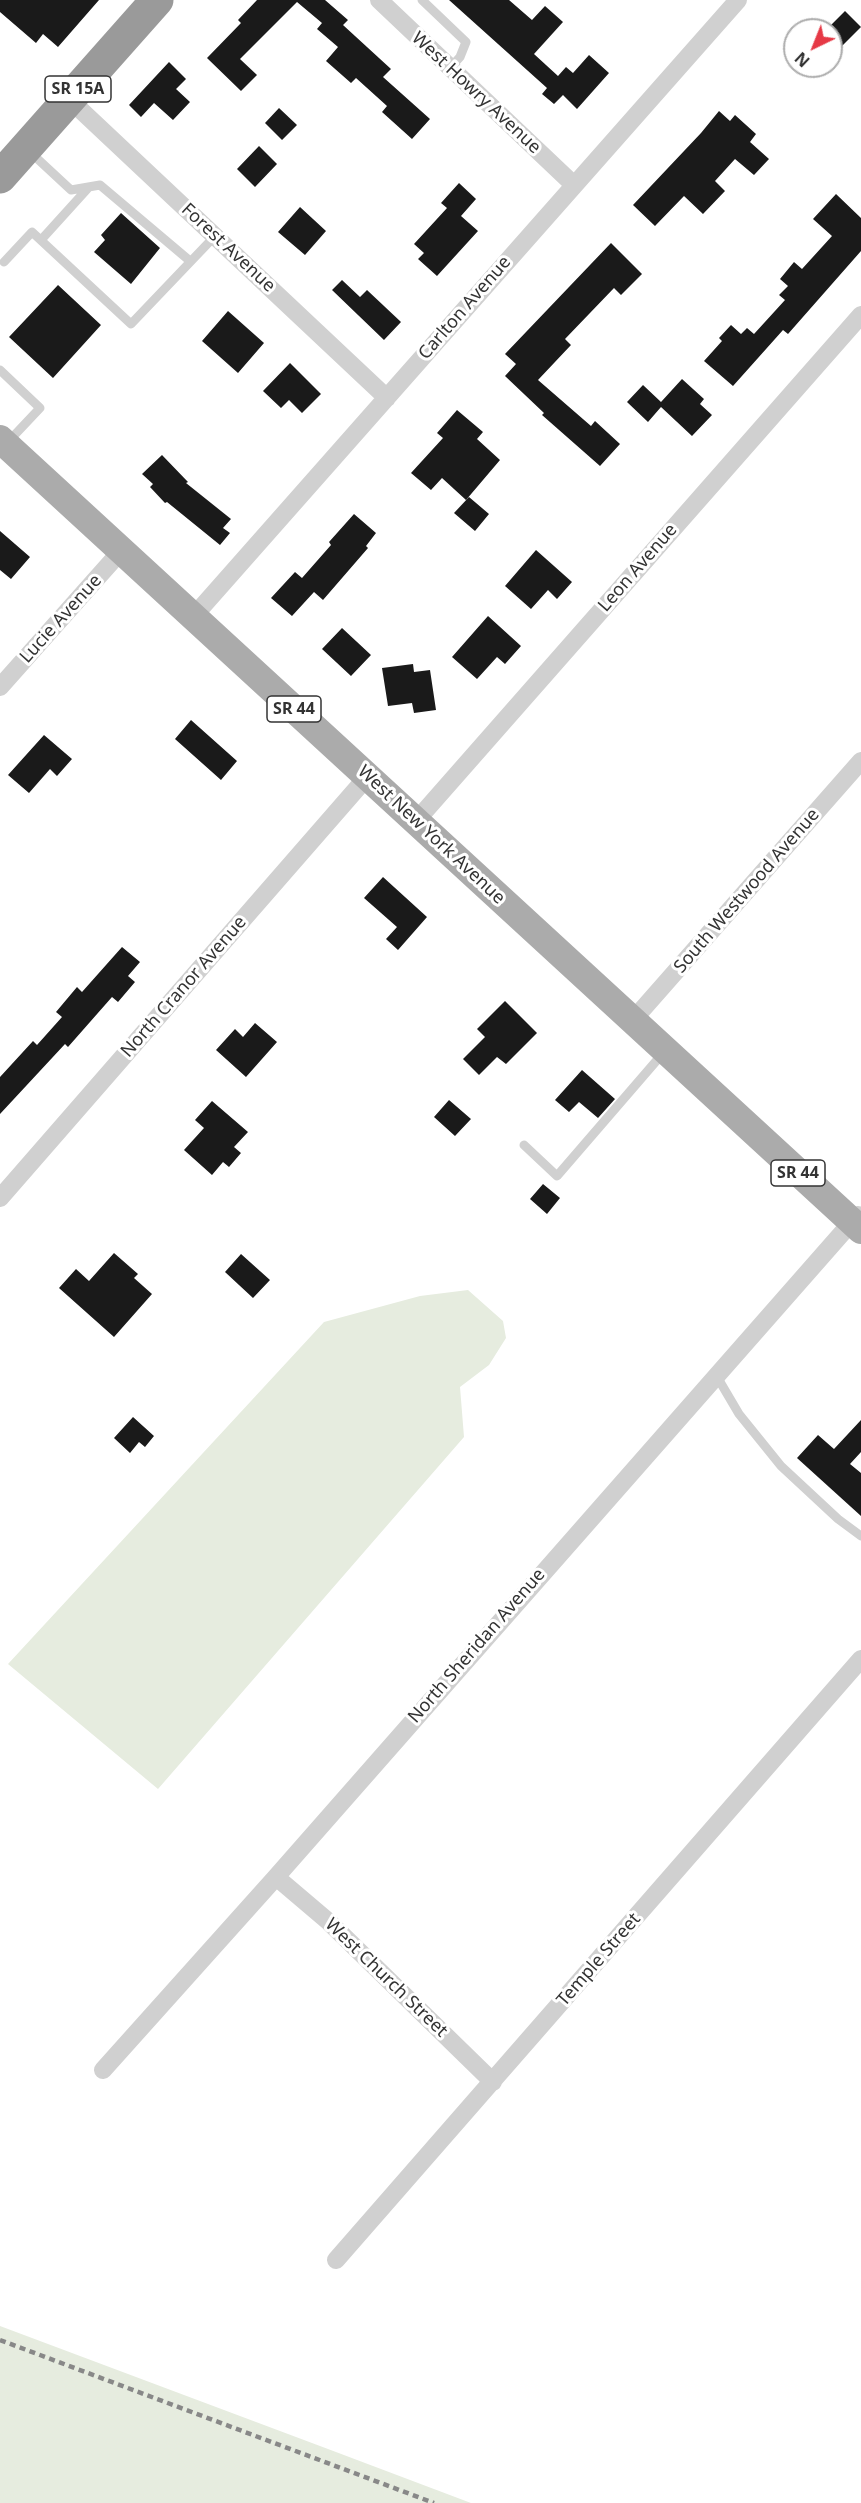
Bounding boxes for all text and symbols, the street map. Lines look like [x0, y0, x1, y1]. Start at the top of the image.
north arrow [783, 18, 843, 78]
street label: West Howry Avenue [407, 28, 545, 158]
text: N [790, 47, 814, 72]
road number: SR 15A [45, 76, 111, 102]
street label: Forest Avenue [177, 199, 279, 297]
street label: Carlton Avenue [414, 252, 516, 364]
street label: Leon Avenue [594, 520, 682, 616]
street label: Lucie Avenue [16, 570, 106, 668]
road number: SR 44 [267, 696, 321, 722]
street label: West New York Avenue [353, 761, 509, 909]
street label: South Westwood Avenue [670, 804, 824, 978]
street label: North Cranor Avenue [117, 912, 251, 1062]
road number: SR 44 [771, 1160, 825, 1186]
street label: North Sheridan Avenue [404, 1564, 550, 1728]
street label: Temple Street [553, 1909, 645, 2011]
street label: West Church Street [320, 1914, 452, 2042]

